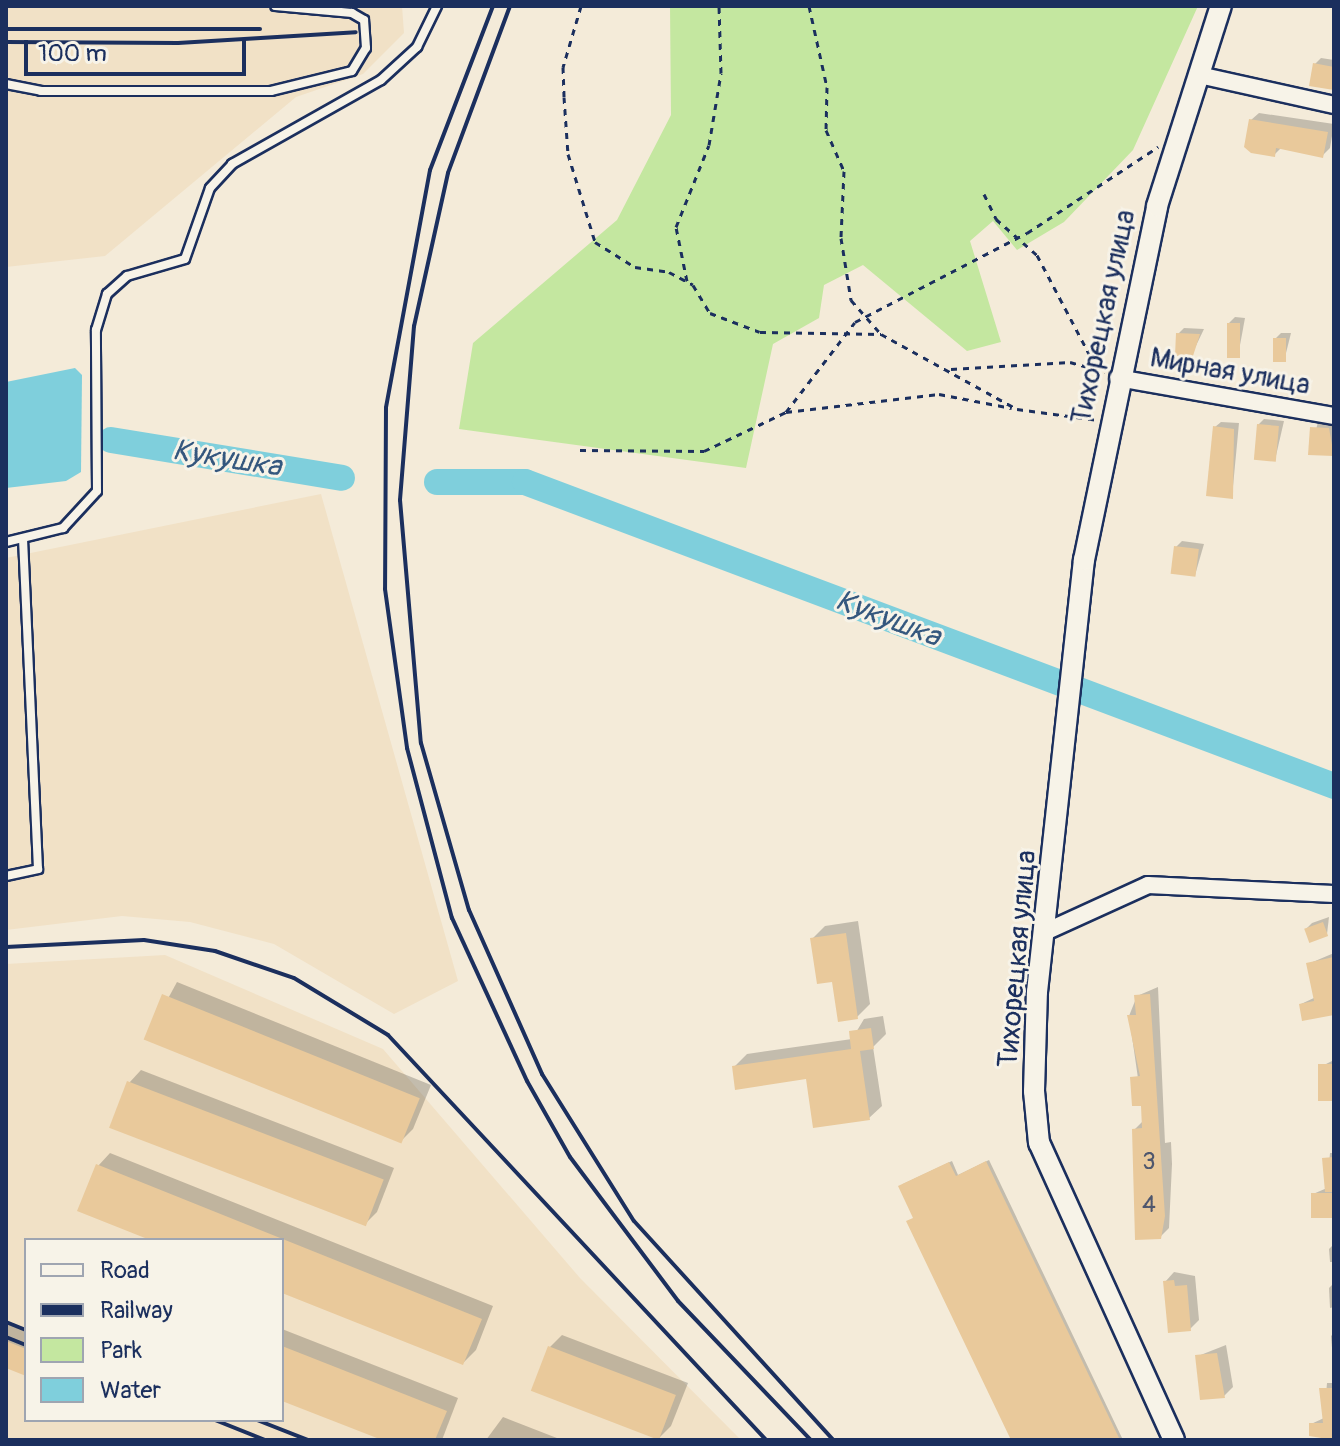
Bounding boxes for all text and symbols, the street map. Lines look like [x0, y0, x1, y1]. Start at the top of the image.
scale bar [28, 24, 250, 74]
text: 100 m [38, 39, 107, 68]
street label: Тихорецкая улица [1065, 207, 1143, 427]
street label: Мирная улица [1147, 341, 1313, 403]
water label: Кукушка [170, 433, 284, 485]
water label: Кукушка [831, 583, 945, 655]
street label: Тихорецкая улица [992, 849, 1044, 1069]
house number: 3 [1142, 1148, 1156, 1176]
house number: 4 [1142, 1191, 1156, 1219]
legend [24, 1238, 284, 1422]
text: Road [100, 1256, 150, 1285]
text: Railway [100, 1296, 173, 1325]
text: Park [100, 1336, 142, 1365]
text: Water [100, 1376, 161, 1405]

